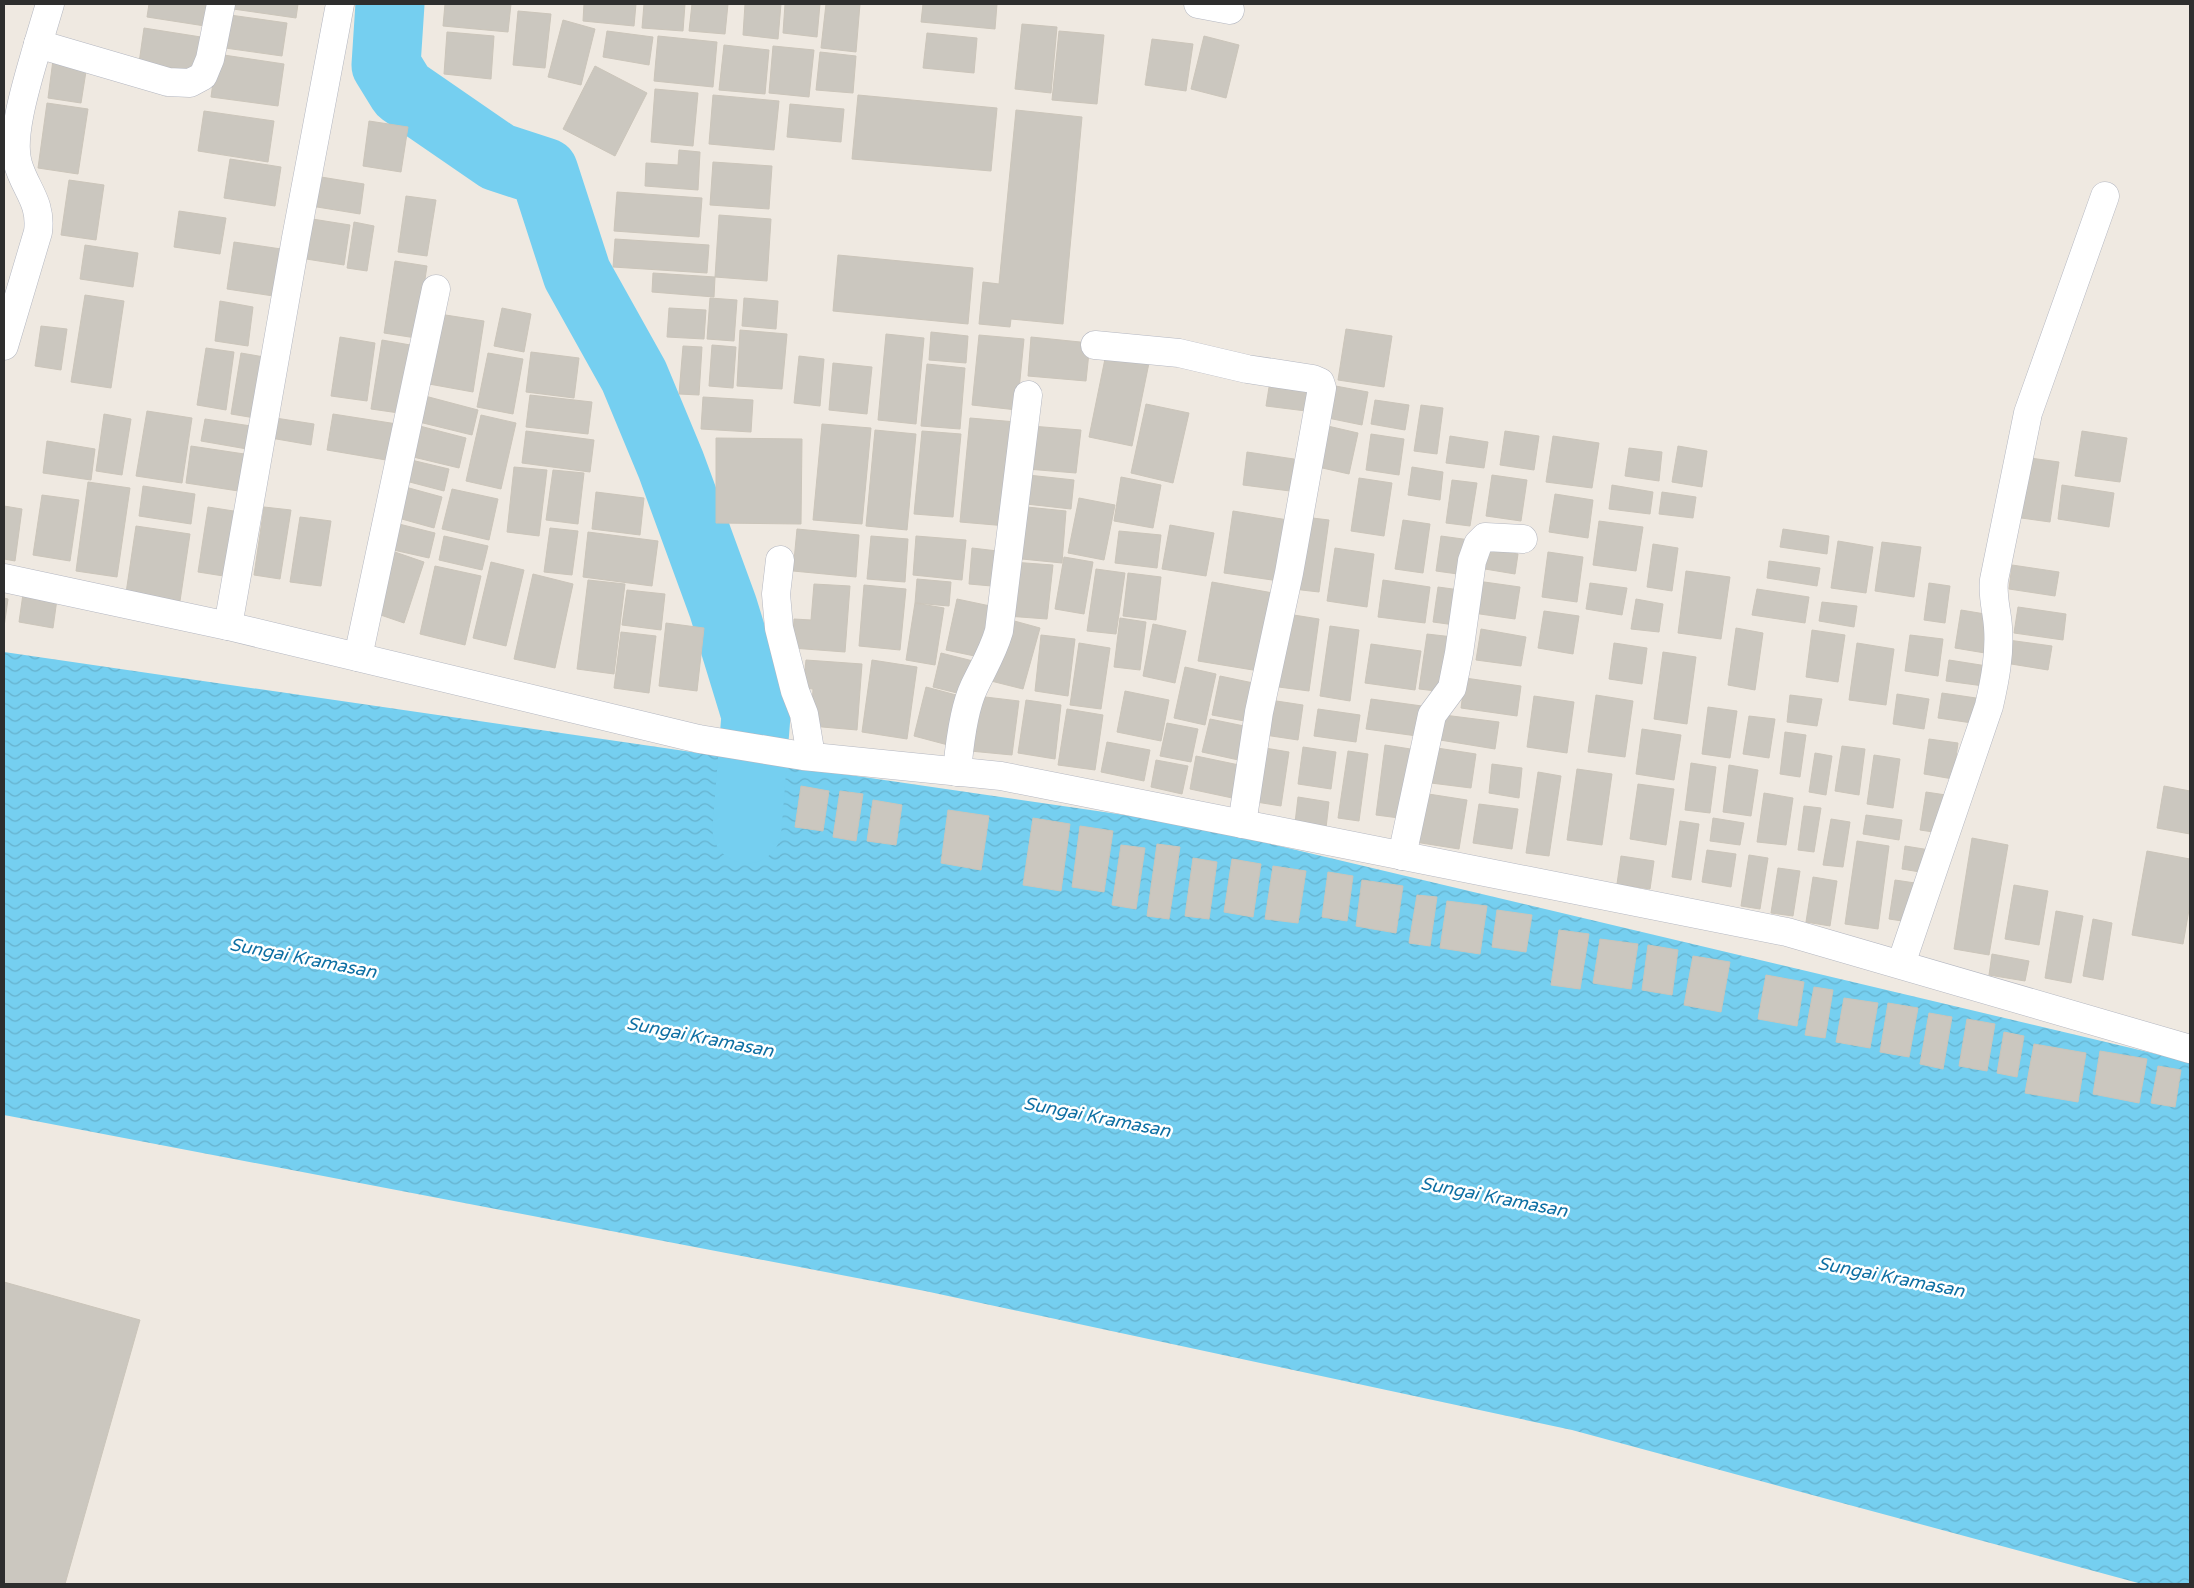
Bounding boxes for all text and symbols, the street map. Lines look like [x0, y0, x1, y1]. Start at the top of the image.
water label: Sungai Kramasan [228, 933, 379, 983]
water label: Sungai Kramasan [625, 1012, 776, 1062]
water label: Sungai Kramasan [1022, 1092, 1173, 1142]
water label: Sungai Kramasan [1419, 1172, 1570, 1222]
water label: Sungai Kramasan [1816, 1252, 1967, 1302]

